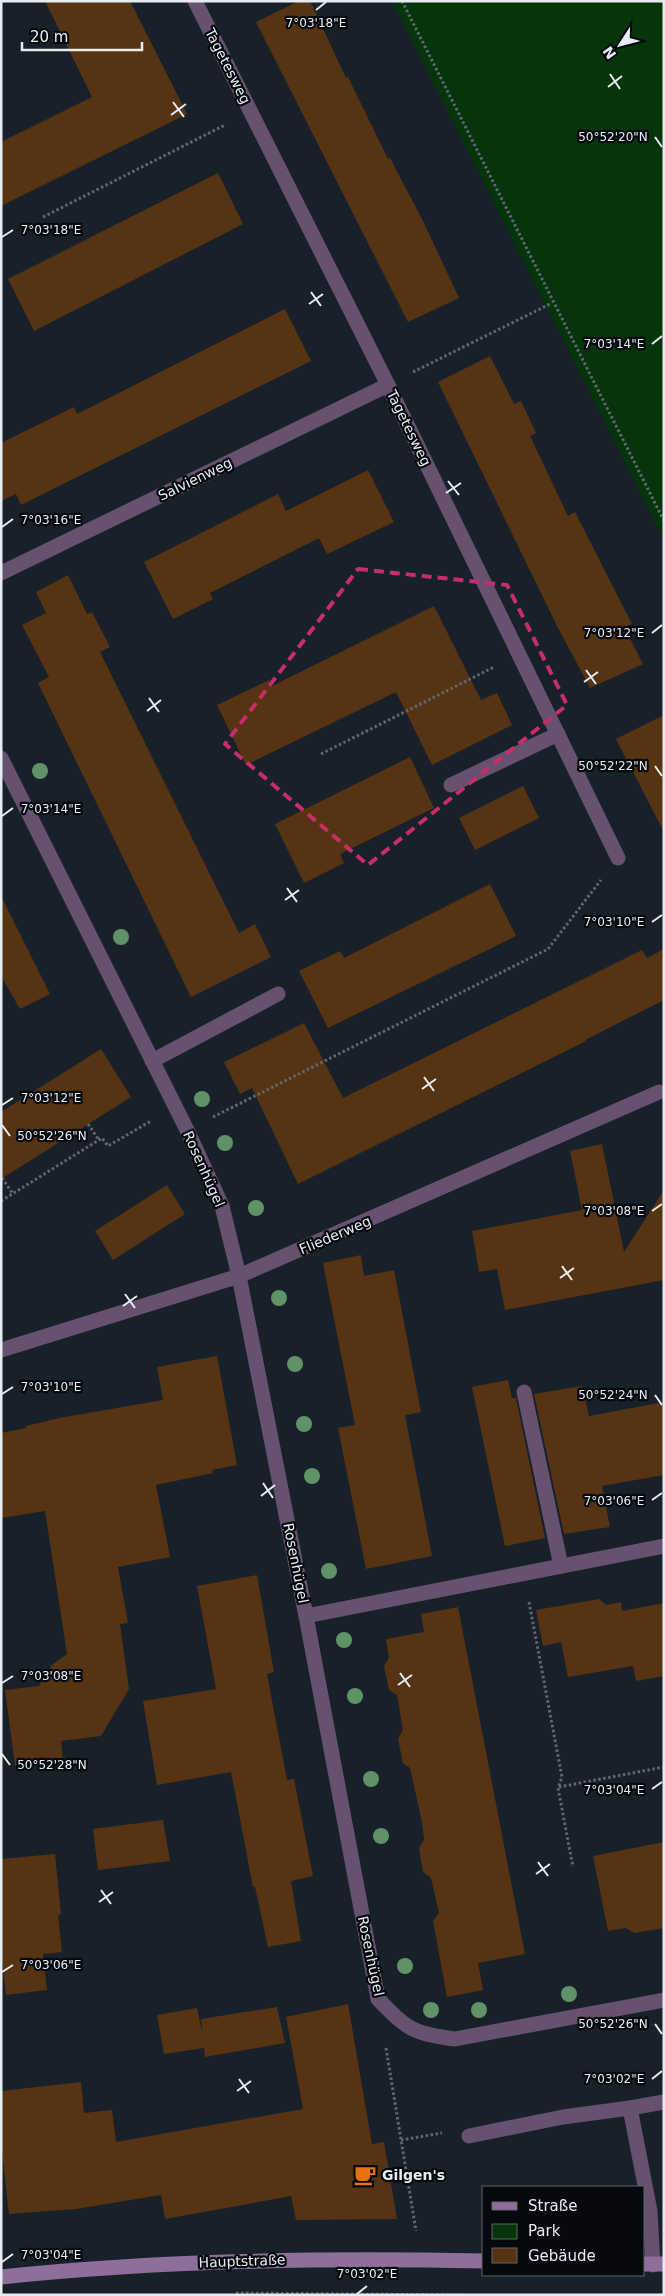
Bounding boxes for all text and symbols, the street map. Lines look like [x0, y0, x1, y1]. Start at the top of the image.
text: 7°03'18"E [286, 16, 346, 30]
scale bar [22, 20, 142, 52]
north arrow [595, 20, 645, 70]
street label: Tagetesweg [202, 25, 254, 106]
text: 20 m [30, 28, 68, 46]
text: N [600, 43, 619, 62]
text: 50°52'20"N [578, 130, 648, 144]
text: 7°03'18"E [21, 223, 81, 237]
text: 7°03'14"E [584, 337, 644, 351]
street label: Tagetesweg [383, 386, 434, 469]
street label: Salvienweg [156, 454, 234, 504]
text: 7°03'16"E [21, 513, 81, 527]
text: 7°03'12"E [584, 626, 644, 640]
text: 50°52'22"N [578, 759, 648, 773]
text: 7°03'14"E [21, 802, 81, 816]
text: 7°03'10"E [584, 915, 644, 929]
text: 7°03'12"E [21, 1091, 81, 1105]
street label: Rosenhügel [180, 1128, 228, 1210]
text: 50°52'26"N [17, 1129, 87, 1143]
text: 7°03'08"E [584, 1204, 644, 1218]
street label: Fliederweg [297, 1213, 373, 1257]
text: 7°03'10"E [21, 1380, 81, 1394]
text: 50°52'24"N [578, 1388, 648, 1402]
text: 7°03'06"E [584, 1494, 644, 1508]
street label: Rosenhügel [280, 1521, 312, 1605]
text: 7°03'08"E [21, 1669, 81, 1683]
text: 50°52'28"N [17, 1758, 87, 1772]
text: 7°03'04"E [584, 1783, 644, 1797]
street label: Rosenhügel [355, 1914, 387, 1998]
text: 7°03'06"E [21, 1958, 81, 1972]
text: 50°52'26"N [578, 2017, 648, 2031]
text: 7°03'02"E [584, 2072, 644, 2086]
cafe icon: Gilgen's [352, 2162, 378, 2188]
place label: Gilgen's [382, 2167, 445, 2183]
legend [482, 2186, 645, 2276]
text: Straße [528, 2197, 577, 2215]
text: Park [528, 2222, 561, 2240]
text: Gebäude [528, 2247, 596, 2265]
text: 7°03'04"E [21, 2248, 81, 2262]
street label: Hauptstraße [198, 2251, 286, 2271]
text: 7°03'02"E [337, 2267, 397, 2281]

